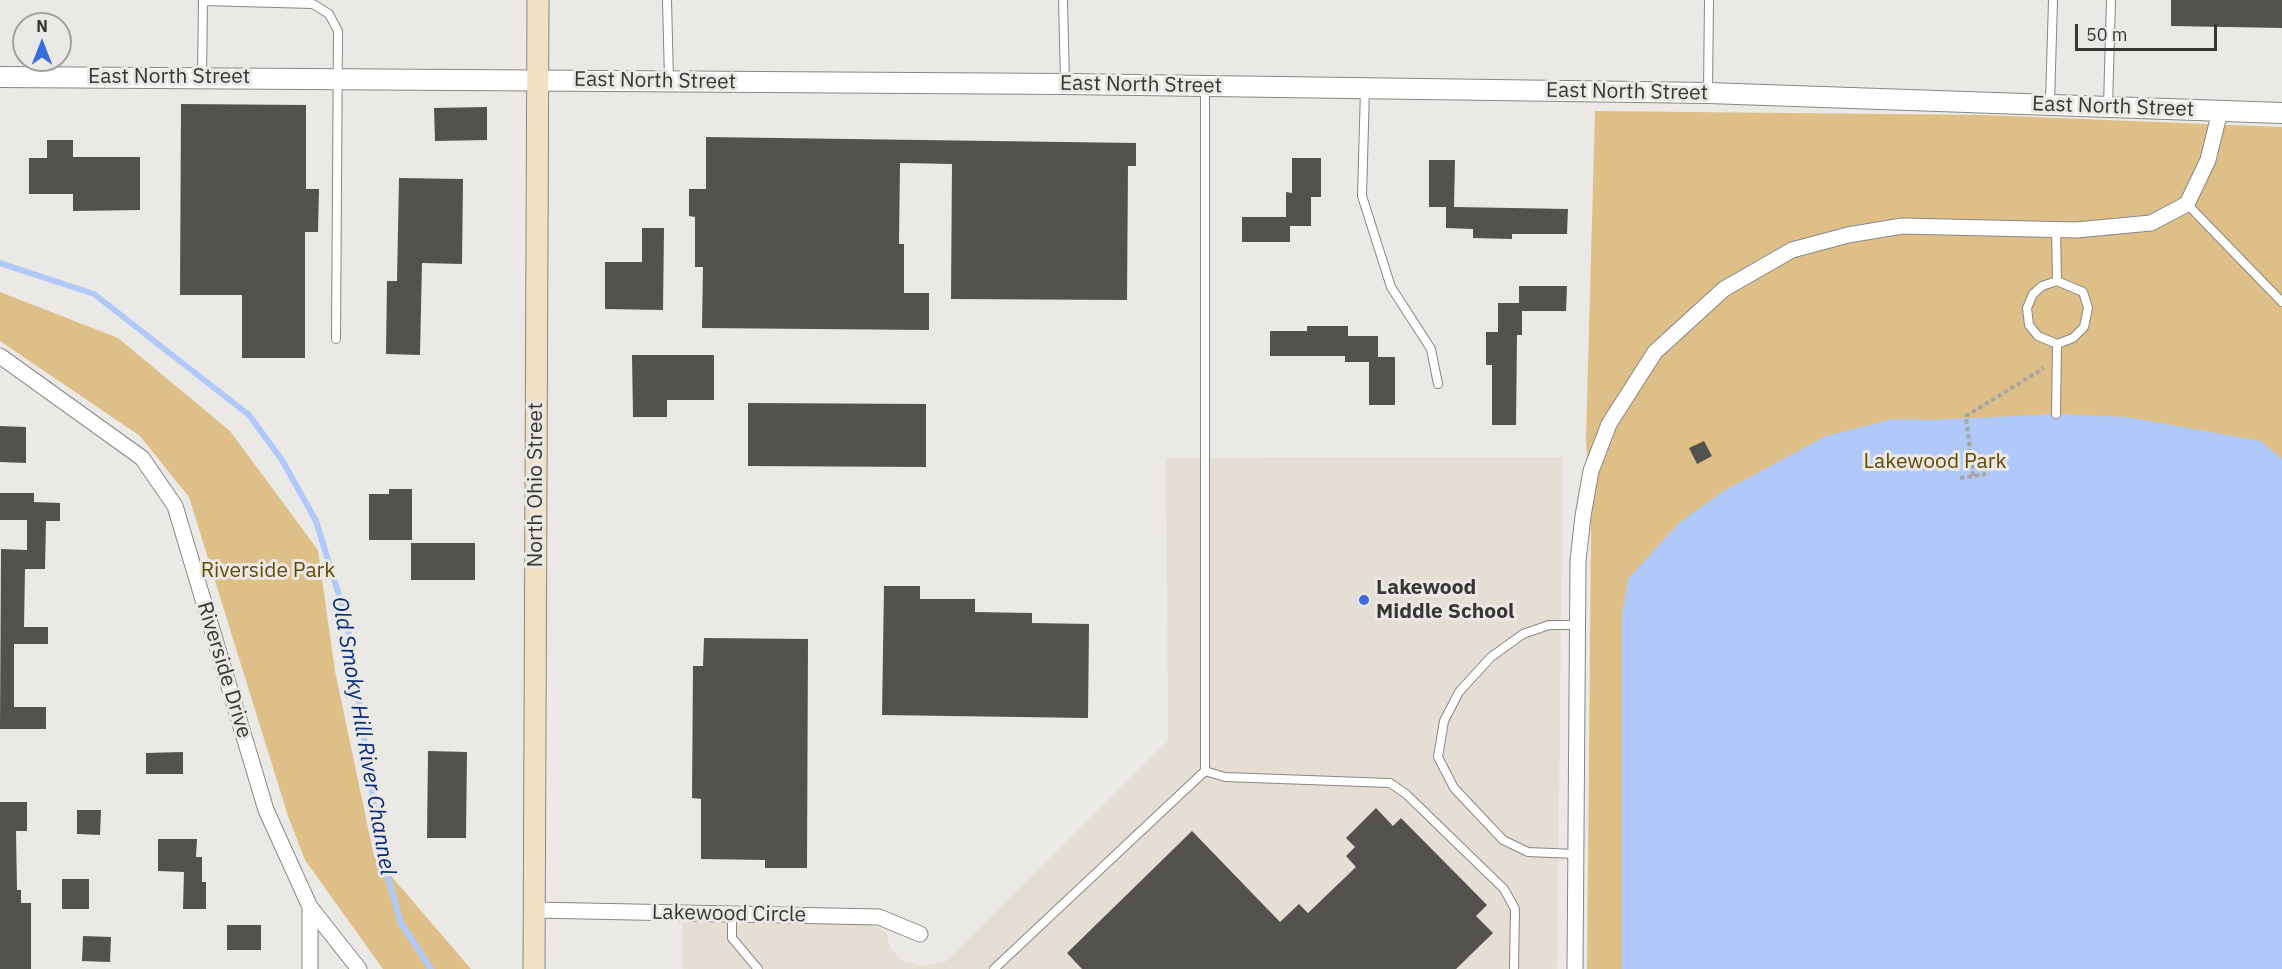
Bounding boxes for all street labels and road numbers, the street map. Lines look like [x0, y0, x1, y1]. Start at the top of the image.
street label: East North Street [88, 64, 250, 90]
street label: East North Street [574, 67, 736, 95]
street label: East North Street [1060, 71, 1222, 99]
street label: East North Street [1546, 78, 1708, 106]
street label: East North Street [2032, 92, 2194, 122]
street label: North Ohio Street [523, 402, 549, 568]
street label: Riverside Drive [191, 599, 257, 741]
street label: Lakewood Circle [652, 900, 806, 928]

